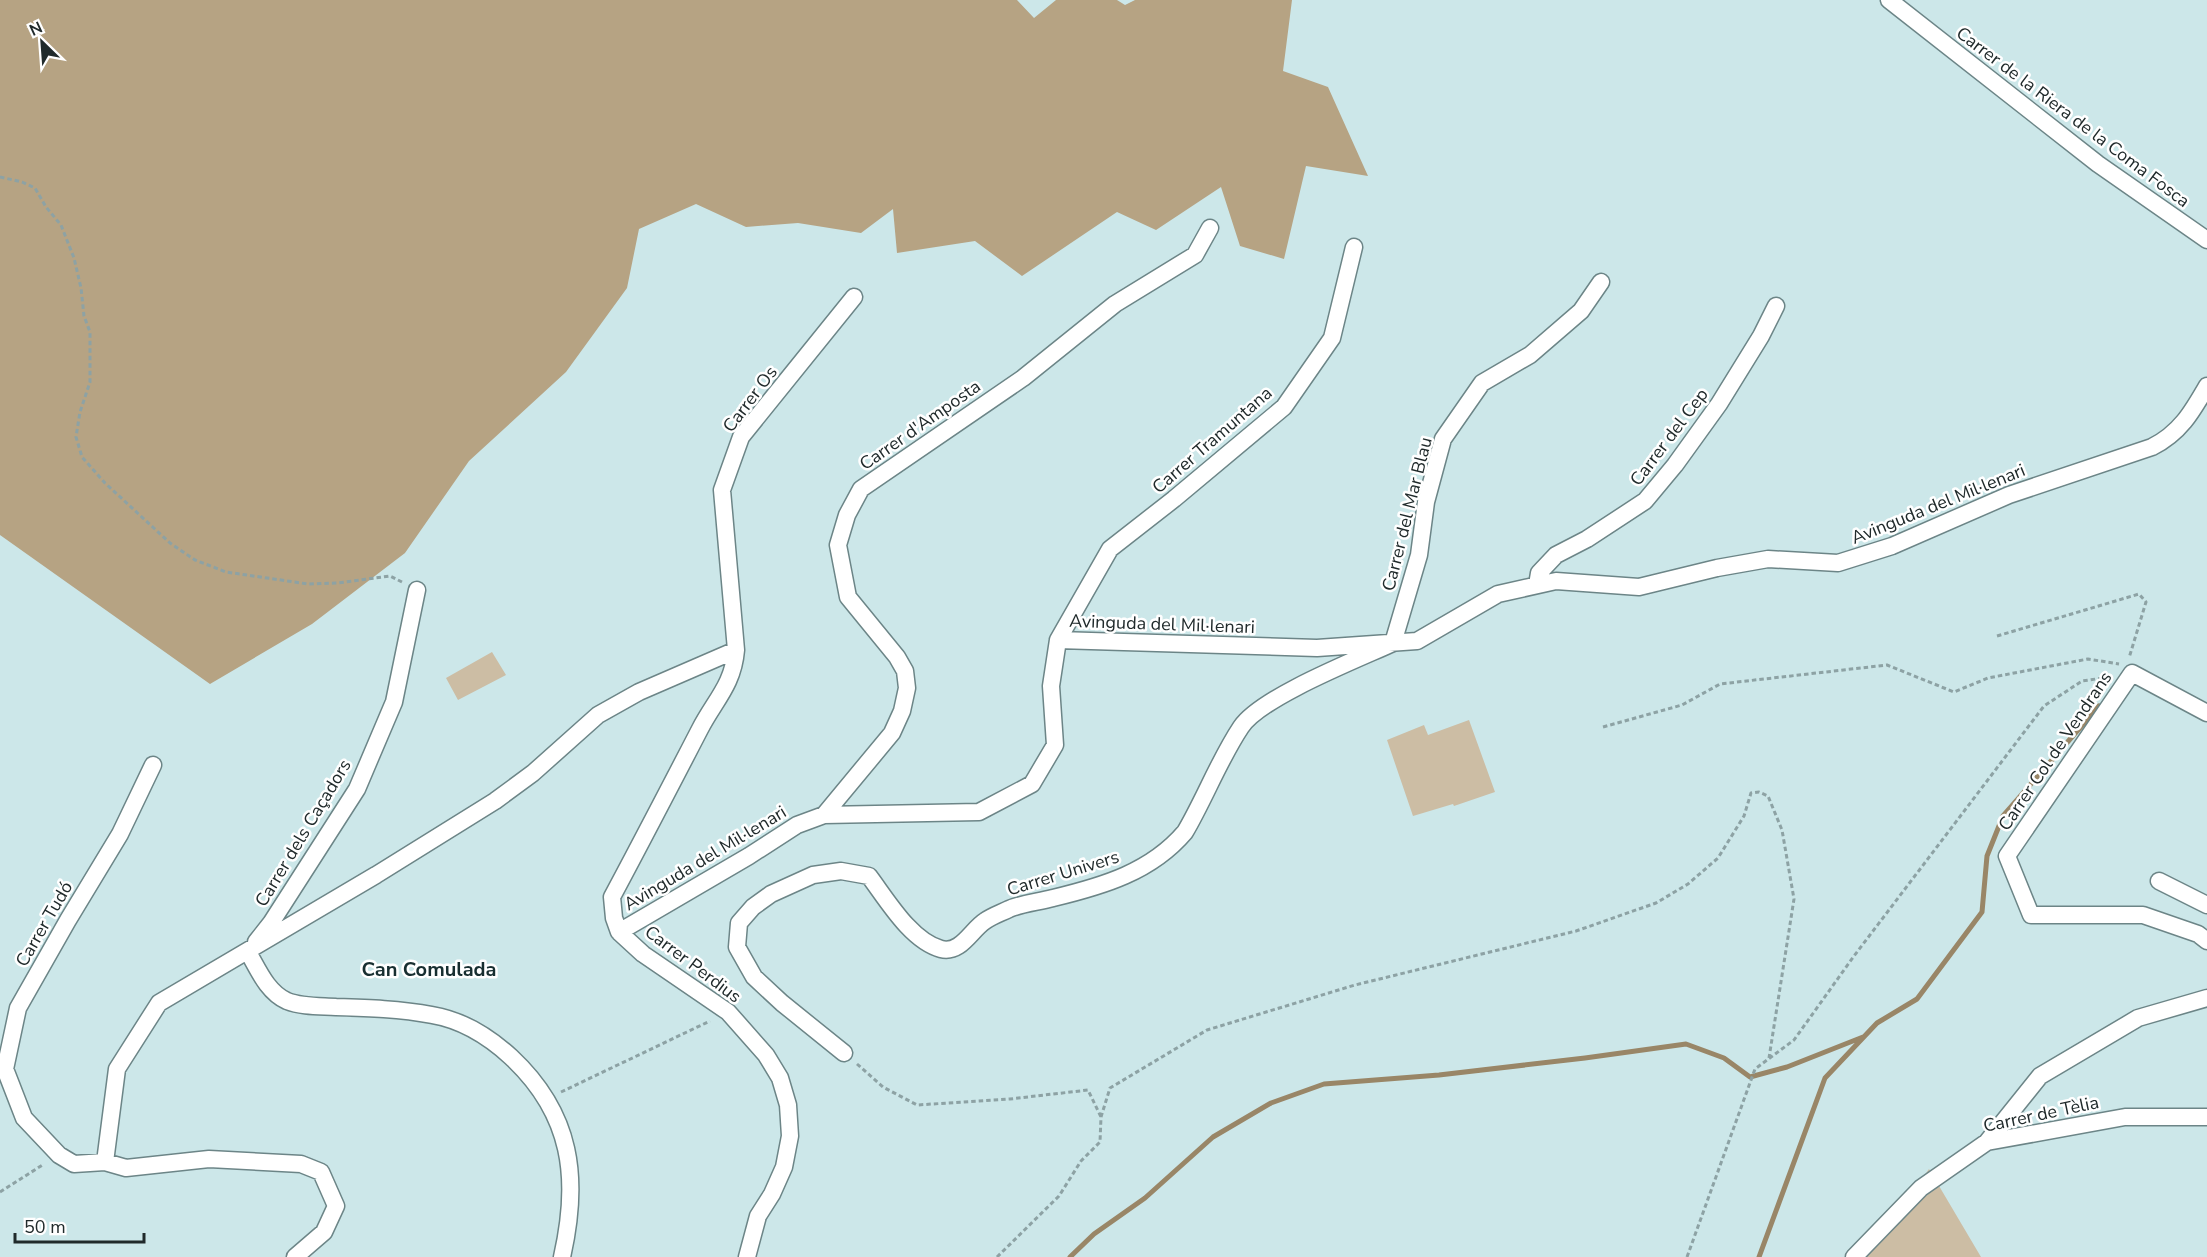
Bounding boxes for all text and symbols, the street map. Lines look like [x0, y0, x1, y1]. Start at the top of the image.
north arrow [12, 12, 72, 72]
text: N [26, 17, 46, 42]
street label: Carrer de la Riera de la Coma Fosca [1951, 21, 2195, 213]
street label: Carrer Os [717, 361, 783, 437]
street label: Carrer d'Amposta [855, 374, 985, 476]
street label: Carrer Tramuntana [1147, 381, 1277, 499]
street label: Carrer del Cep [1624, 383, 1714, 491]
street label: Carrer del Mar Blau [1376, 434, 1438, 594]
street label: Avinguda del Mil·lenari [1847, 458, 2029, 550]
street label: Avinguda del Mil·lenari [1069, 609, 1255, 639]
street label: Carrer Col de Vendrans [1993, 667, 2117, 835]
street label: Carrer dels Caçadors [249, 755, 357, 911]
street label: Avinguda del Mil·lenari [619, 800, 791, 916]
street label: Carrer Univers [1004, 845, 1122, 901]
street label: Carrer Tudó [10, 877, 78, 971]
street label: Carrer Perdius [640, 920, 746, 1008]
district label: Can Comulada [361, 956, 497, 983]
street label: Carrer de Tèlia [1981, 1090, 2101, 1138]
scale bar [15, 1206, 144, 1244]
text: 50 m [24, 1215, 66, 1239]

